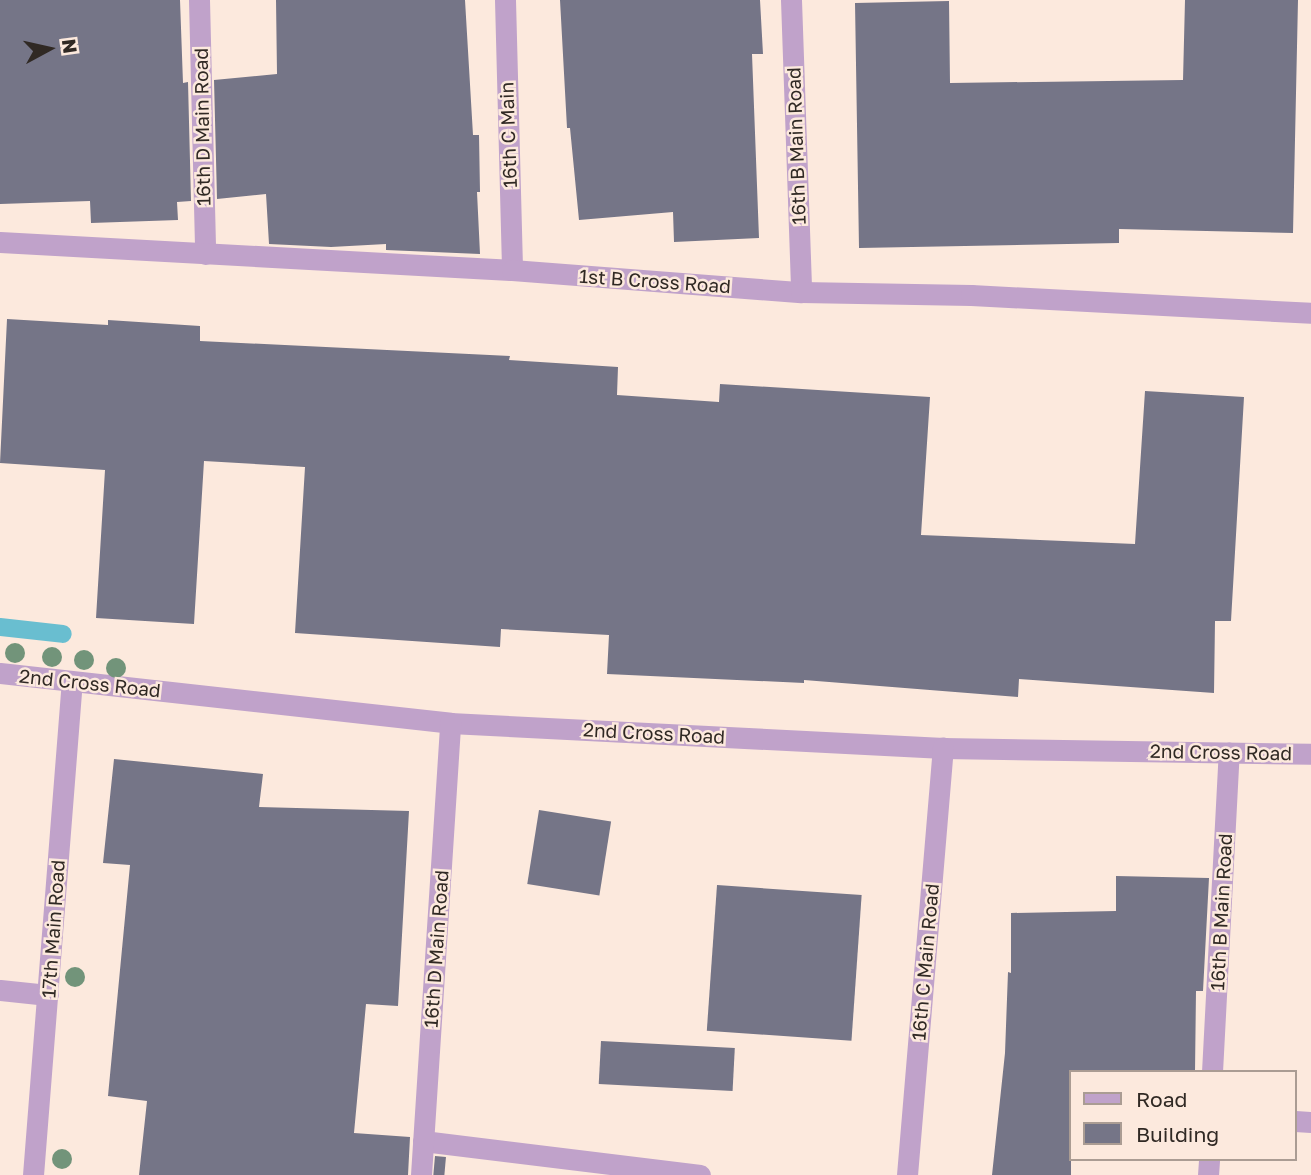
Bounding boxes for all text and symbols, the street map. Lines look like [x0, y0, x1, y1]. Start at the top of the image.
north arrow [14, 14, 84, 84]
text: N [58, 37, 83, 55]
street label: 16th D Main Road [189, 48, 215, 206]
street label: 16th B Main Road [782, 67, 810, 225]
street label: 16th C Main [495, 82, 521, 188]
street label: 1st B Cross Road [578, 264, 732, 298]
street label: 2nd Cross Road [18, 664, 162, 702]
street label: 2nd Cross Road [582, 718, 726, 748]
street label: 2nd Cross Road [1150, 739, 1292, 765]
street label: 16th B Main Road [1205, 833, 1237, 991]
street label: 17th Main Road [37, 859, 69, 999]
street label: 16th D Main Road [419, 869, 453, 1029]
street label: 16th C Main Road [907, 883, 943, 1041]
legend [1070, 1070, 1297, 1161]
text: Road [1136, 1086, 1187, 1112]
text: Building [1136, 1121, 1219, 1147]

